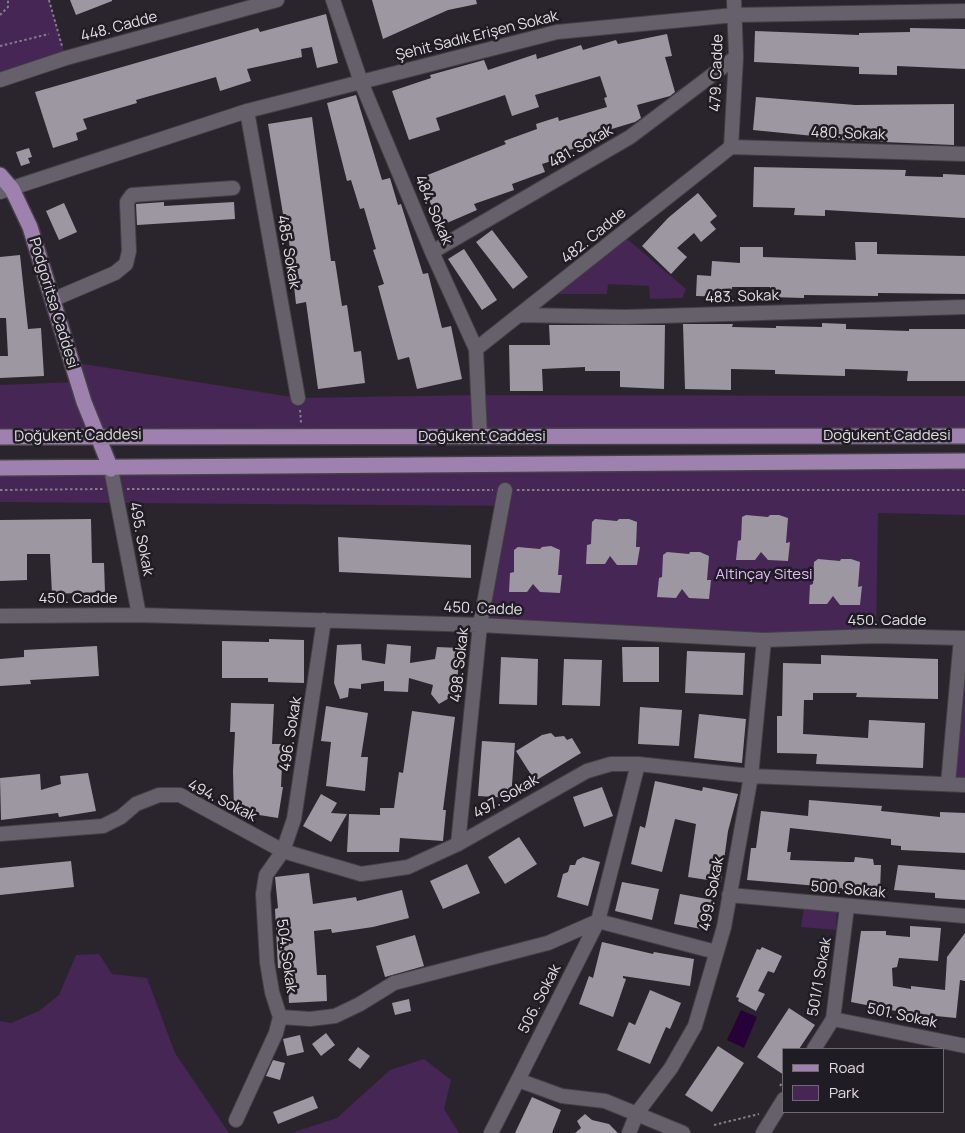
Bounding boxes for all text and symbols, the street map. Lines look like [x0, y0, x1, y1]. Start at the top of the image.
street label: Şehit Sadık Erişen Sokak [394, 7, 560, 65]
street label: 448. Cadde [79, 8, 159, 46]
street label: 479. Cadde [707, 34, 727, 112]
street label: 481. Sokak [546, 121, 616, 173]
street label: 480. Sokak [810, 124, 886, 144]
street label: 484. Sokak [410, 172, 456, 248]
street label: 482. Cadde [558, 204, 630, 268]
street label: 485. Sokak [273, 214, 303, 290]
street label: Podgoritsa Caddesi [25, 236, 81, 370]
street label: 483. Sokak [705, 287, 779, 307]
street label: Doğukent Caddesi [14, 426, 142, 446]
street label: Doğukent Caddesi [823, 427, 951, 445]
street label: Doğukent Caddesi [418, 428, 546, 446]
street label: 495. Sokak [125, 501, 157, 577]
park label: Altinçay Sitesi [715, 566, 813, 584]
street label: 450. Cadde [38, 590, 118, 608]
street label: 450. Cadde [443, 599, 523, 619]
street label: 450. Cadde [847, 612, 927, 630]
street label: 498. Sokak [447, 627, 473, 703]
street label: 496. Sokak [276, 695, 306, 773]
street label: 497. Sokak [470, 771, 542, 823]
street label: 494. Sokak [185, 776, 259, 826]
street label: 499. Sokak [696, 855, 728, 933]
street label: 500. Sokak [810, 878, 886, 902]
street label: 504. Sokak [272, 918, 300, 994]
street label: 501/1 Sokak [804, 936, 836, 1018]
street label: 506. Sokak [515, 961, 565, 1037]
street label: 501. Sokak [865, 1000, 939, 1032]
legend [782, 1048, 945, 1113]
text: Road [829, 1057, 865, 1078]
text: Park [829, 1082, 859, 1103]

